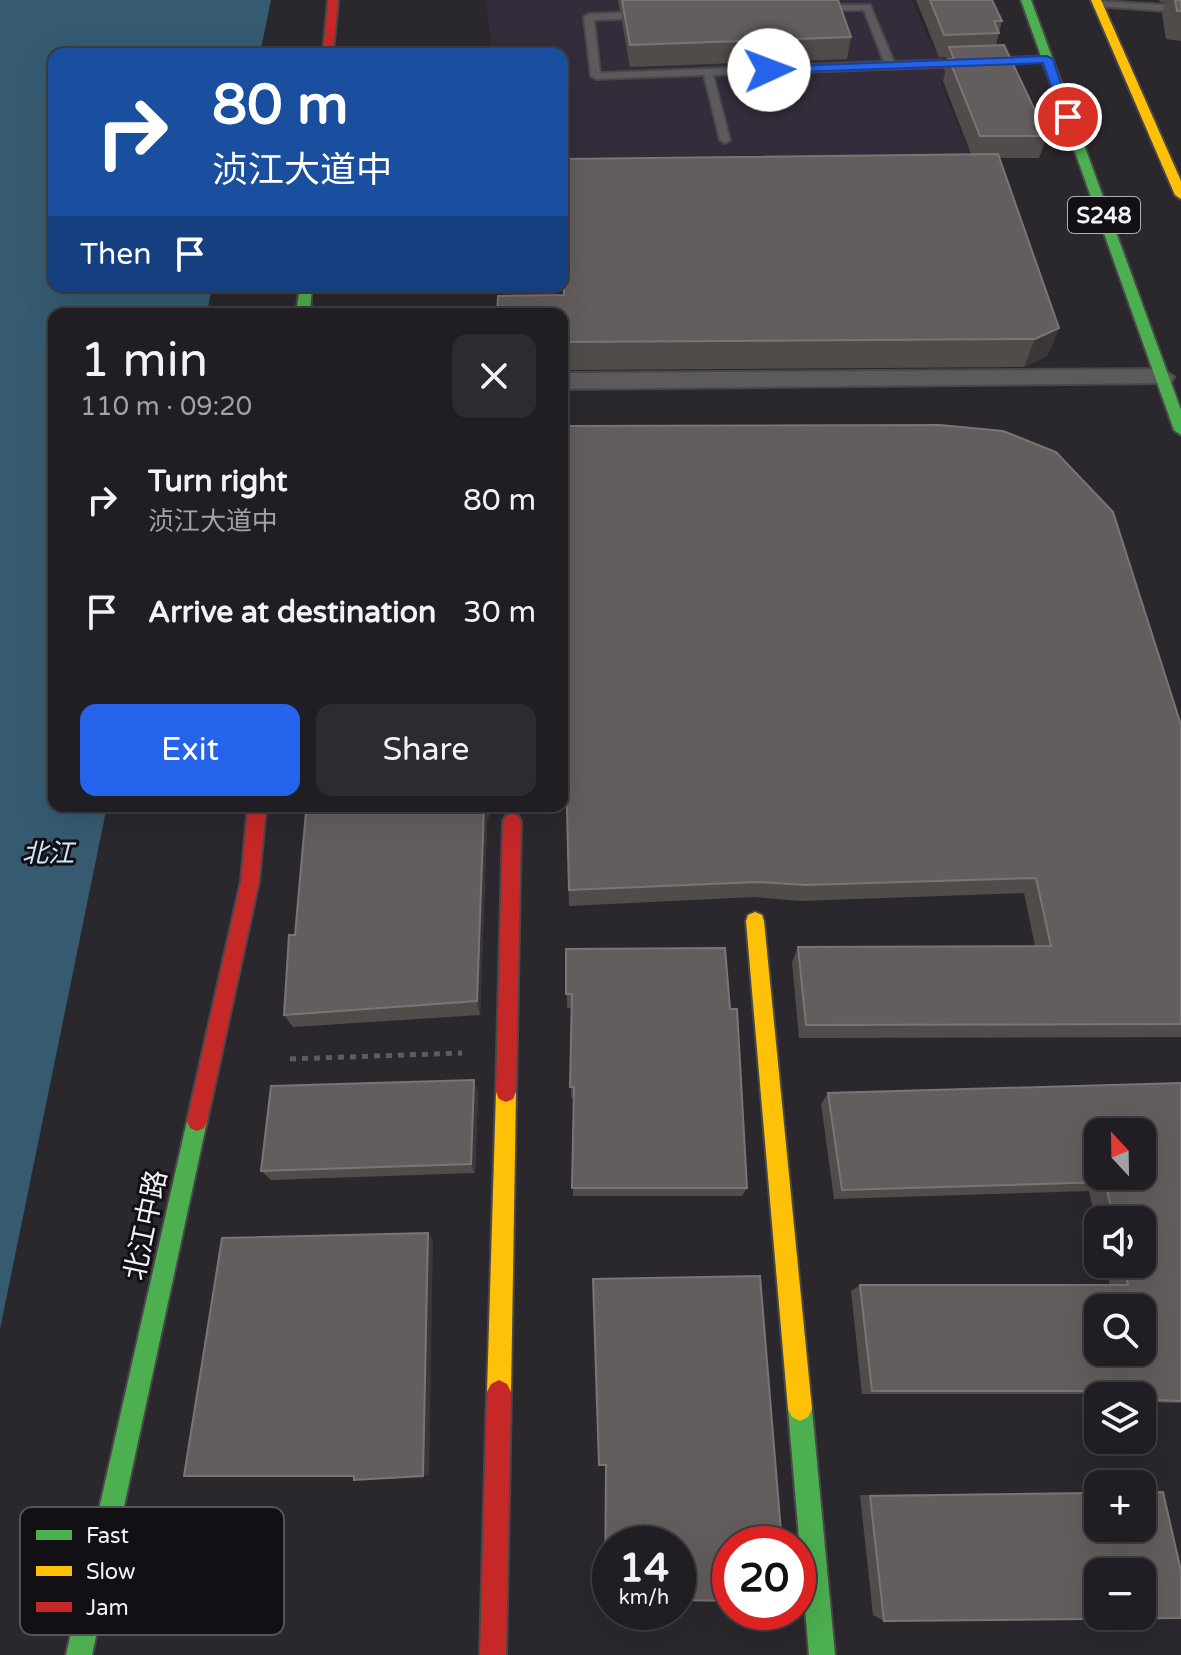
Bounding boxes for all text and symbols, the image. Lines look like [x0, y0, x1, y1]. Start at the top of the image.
position arrow [727, 28, 811, 112]
text: 80 m [212, 72, 348, 139]
icon: right [80, 80, 184, 184]
pin [1034, 83, 1102, 151]
icon: arrive [1046, 95, 1090, 139]
text: 浈江大道中 [212, 149, 392, 192]
road number: S248 [1068, 197, 1140, 233]
icon: arrive [168, 232, 212, 276]
text: Then [80, 236, 152, 273]
text: 1 min [80, 332, 208, 390]
button: close [452, 334, 536, 418]
text: 110 m · 09:20 [80, 391, 252, 422]
text: Turn right [148, 463, 288, 500]
icon: right [80, 478, 124, 522]
text: 80 m [463, 482, 536, 519]
text: 浈江大道中 [148, 506, 278, 537]
icon: arrive [80, 590, 124, 634]
text: Arrive at destination [148, 594, 436, 631]
text: 30 m [463, 594, 536, 631]
button: Exit [80, 704, 300, 796]
button: Share [316, 704, 536, 796]
water label: 北江 [22, 838, 77, 869]
north arrow [1084, 1118, 1156, 1190]
map controls [1084, 1118, 1156, 1630]
street label: 北江中路 [118, 1167, 174, 1284]
button: sound [1084, 1206, 1156, 1278]
button: search [1084, 1294, 1156, 1366]
button: layers [1084, 1382, 1156, 1454]
button: + [1084, 1470, 1156, 1542]
legend [20, 1507, 284, 1635]
text: Fast [86, 1523, 129, 1549]
speed limit sign: 20 [712, 1526, 816, 1630]
text: 14 [619, 1544, 669, 1592]
button: − [1084, 1558, 1156, 1630]
text: Slow [86, 1559, 136, 1585]
text: km/h [619, 1586, 669, 1610]
text: Jam [86, 1595, 129, 1621]

